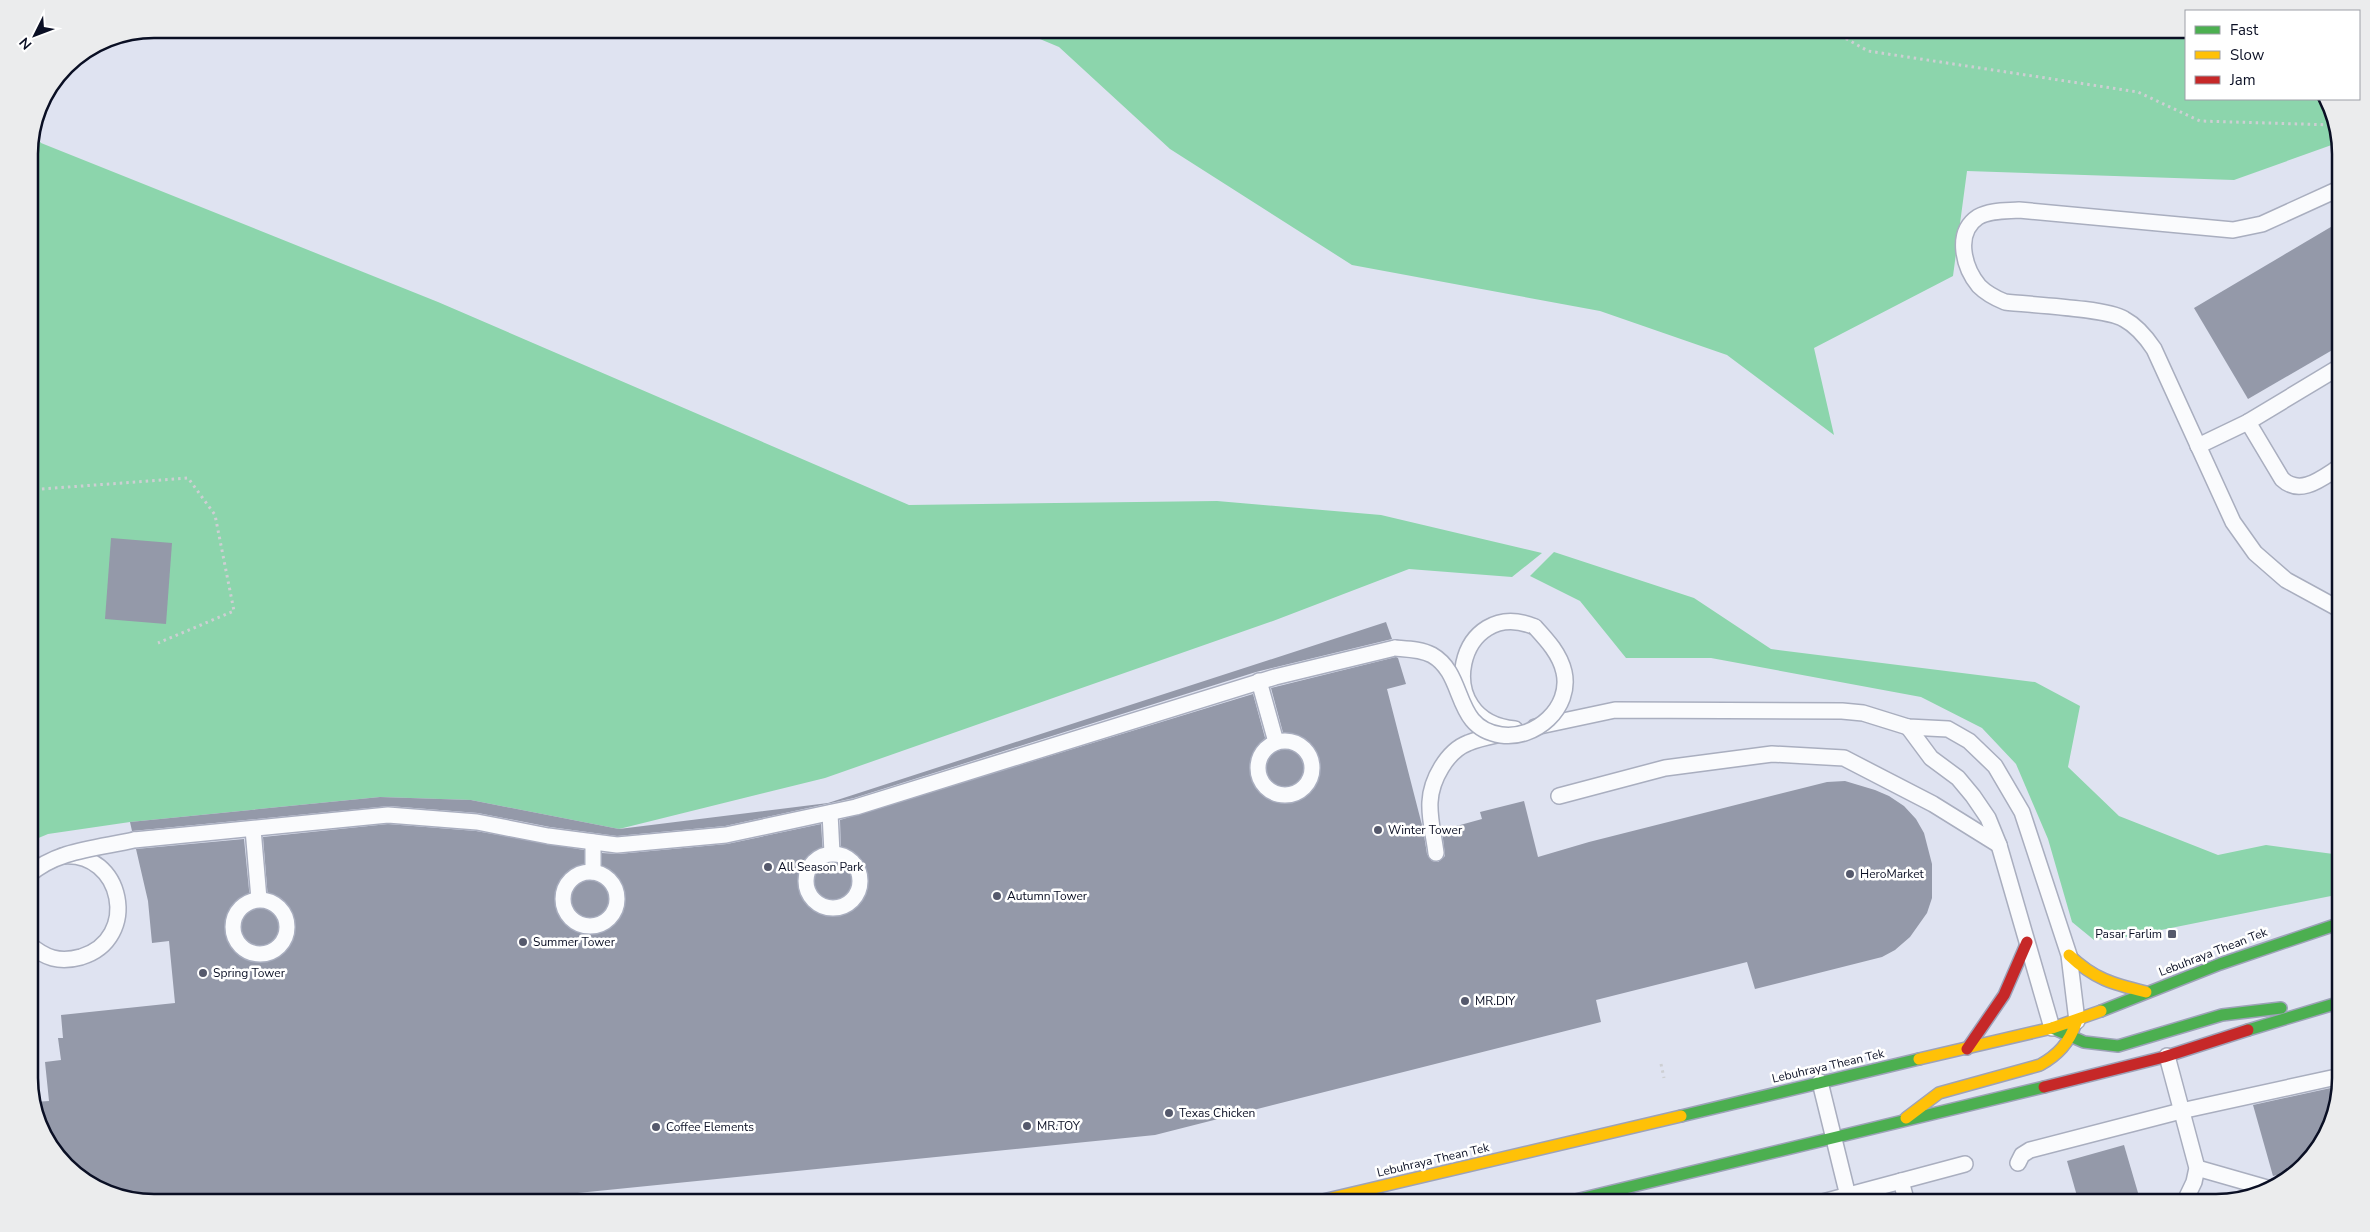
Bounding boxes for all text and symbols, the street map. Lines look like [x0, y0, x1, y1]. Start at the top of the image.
north arrow [10, 10, 60, 60]
legend [2185, 10, 2360, 100]
text: Fast [2230, 20, 2259, 40]
text: N [15, 33, 36, 54]
text: Slow [2230, 45, 2265, 65]
text: Jam [2229, 70, 2256, 90]
place label: Winter Tower [1388, 822, 1463, 838]
marker: Winter Tower [1372, 824, 1384, 836]
place label: All Season Park [778, 859, 864, 875]
marker: All Season Park [762, 861, 774, 873]
place label: HeroMarket [1860, 866, 1925, 882]
marker: HeroMarket [1844, 868, 1856, 880]
place label: Autumn Tower [1007, 888, 1088, 904]
marker: Autumn Tower [991, 890, 1003, 902]
street label: Lebuhraya Thean Tek [2157, 924, 2270, 980]
place label: Pasar Farlim [2095, 926, 2162, 942]
marker: Pasar Farlim [2166, 928, 2178, 940]
place label: Summer Tower [533, 934, 616, 950]
marker: Summer Tower [517, 936, 529, 948]
place label: Spring Tower [213, 965, 286, 981]
marker: Spring Tower [197, 967, 209, 979]
place label: MR.DIY [1475, 993, 1516, 1009]
marker: MR.DIY [1459, 995, 1471, 1007]
street label: Lebuhraya Thean Tek [1770, 1045, 1887, 1087]
place label: Texas Chicken [1179, 1105, 1255, 1121]
marker: Texas Chicken [1163, 1107, 1175, 1119]
place label: MR.TOY [1037, 1118, 1081, 1134]
place label: Coffee Elements [666, 1119, 754, 1135]
marker: MR.TOY [1021, 1120, 1033, 1132]
marker: Coffee Elements [650, 1121, 662, 1133]
street label: Lebuhraya Thean Tek [1375, 1139, 1492, 1181]

